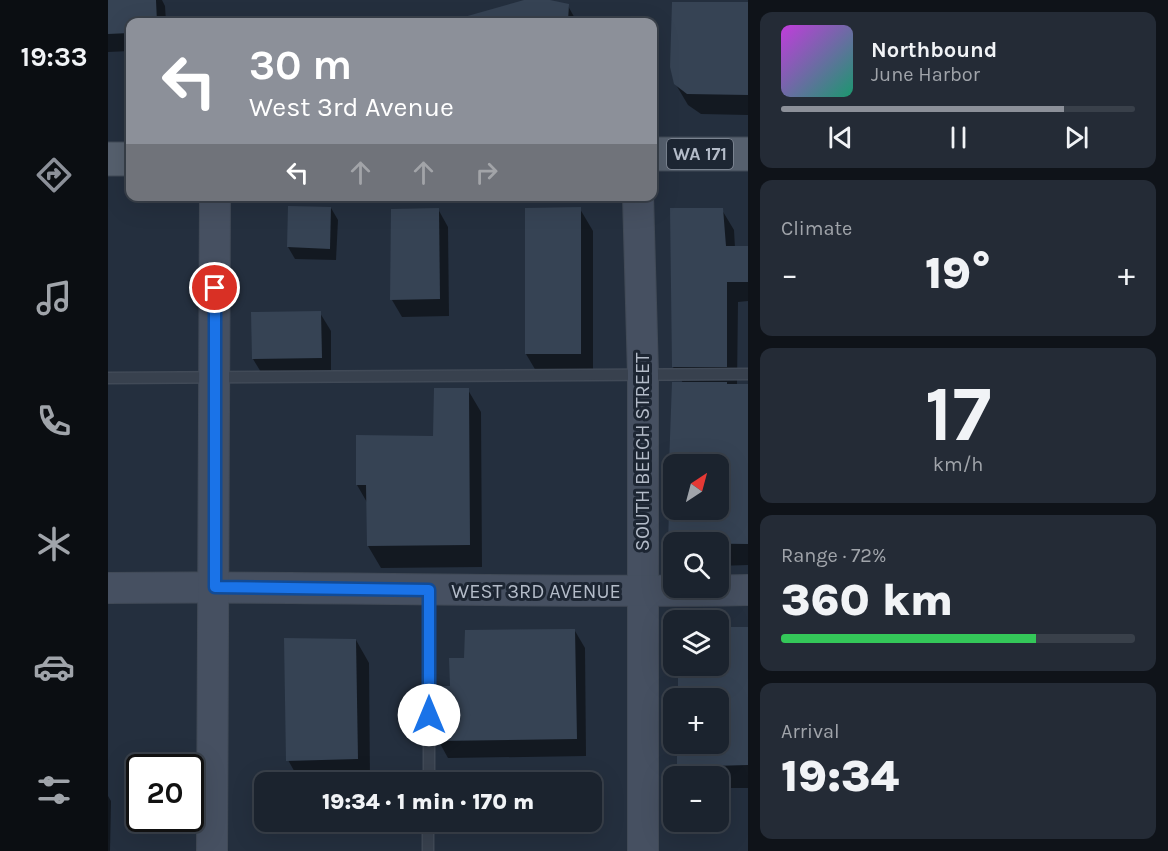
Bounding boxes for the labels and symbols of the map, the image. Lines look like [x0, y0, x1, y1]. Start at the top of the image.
road number: WA 171 [667, 139, 733, 169]
pin [189, 262, 240, 313]
street label: SOUTH BEECH STREET [631, 353, 654, 551]
north arrow [663, 454, 729, 520]
street label: WEST 3RD AVENUE [451, 580, 621, 603]
position arrow [397, 683, 461, 747]
speed limit sign: 20 [126, 754, 204, 832]

